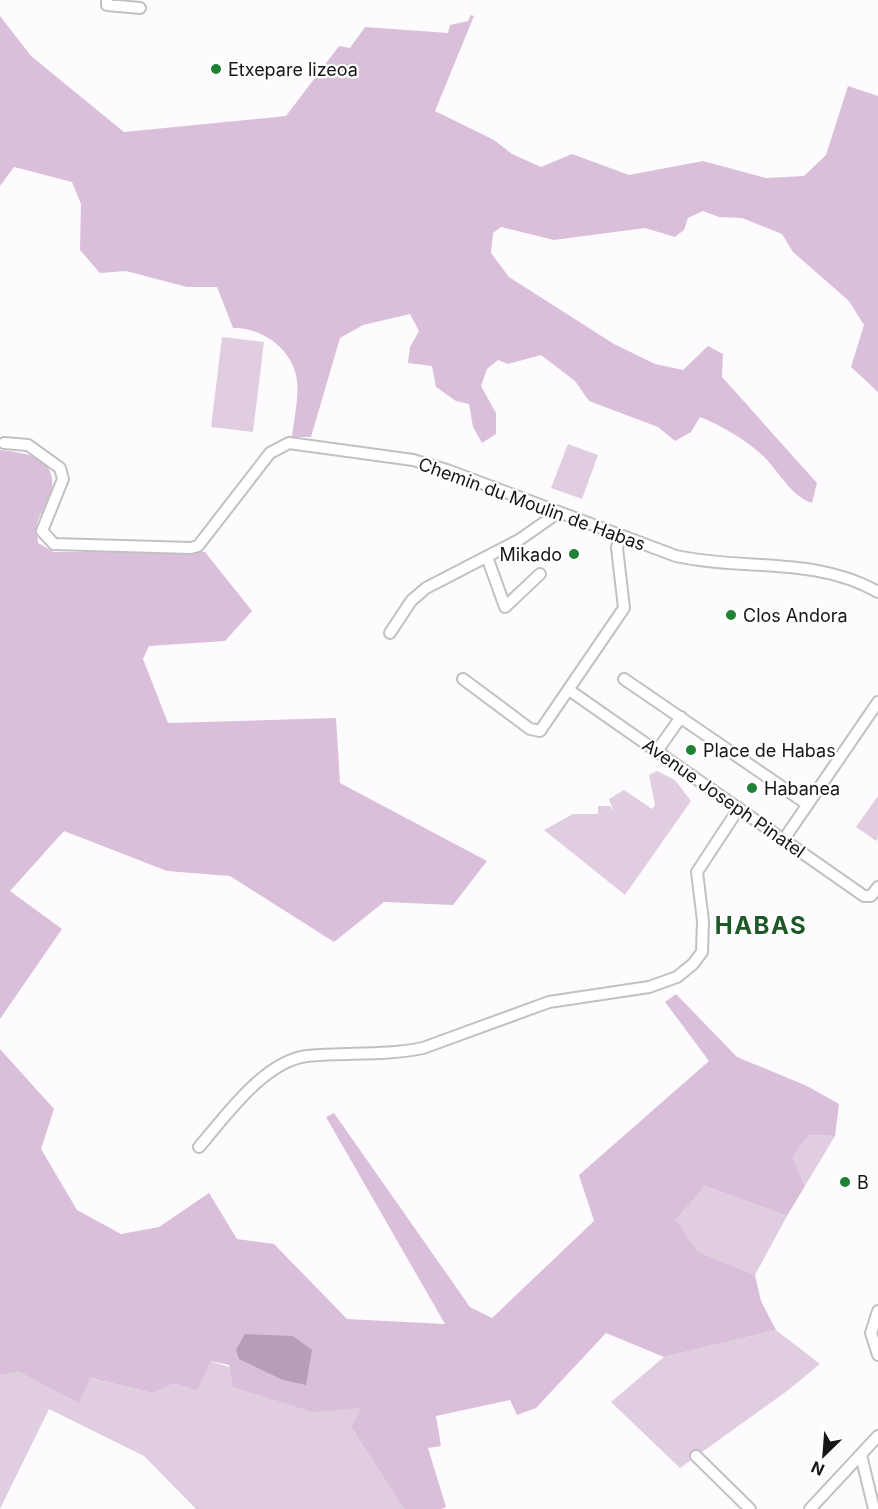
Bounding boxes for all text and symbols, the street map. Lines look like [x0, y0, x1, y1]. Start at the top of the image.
place label: Etxepare lizeoa [228, 59, 358, 80]
marker: Etxepare lizeoa [209, 62, 223, 76]
street label: Chemin du Moulin de Habas [416, 453, 648, 555]
place label: Mikado [500, 544, 562, 565]
marker: Mikado [567, 547, 581, 561]
place label: Clos Andora [743, 605, 848, 626]
marker: Clos Andora [724, 608, 738, 622]
street label: Avenue Joseph Pinatel [639, 734, 809, 862]
place label: Place de Habas [703, 740, 836, 761]
marker: Place de Habas [684, 743, 698, 757]
place label: Habanea [764, 778, 840, 799]
marker: Habanea [745, 781, 759, 795]
district label: HABAS [715, 911, 807, 940]
place label: B [857, 1172, 869, 1193]
marker: B [838, 1175, 852, 1189]
north arrow [794, 1425, 854, 1485]
text: N [808, 1457, 827, 1480]

